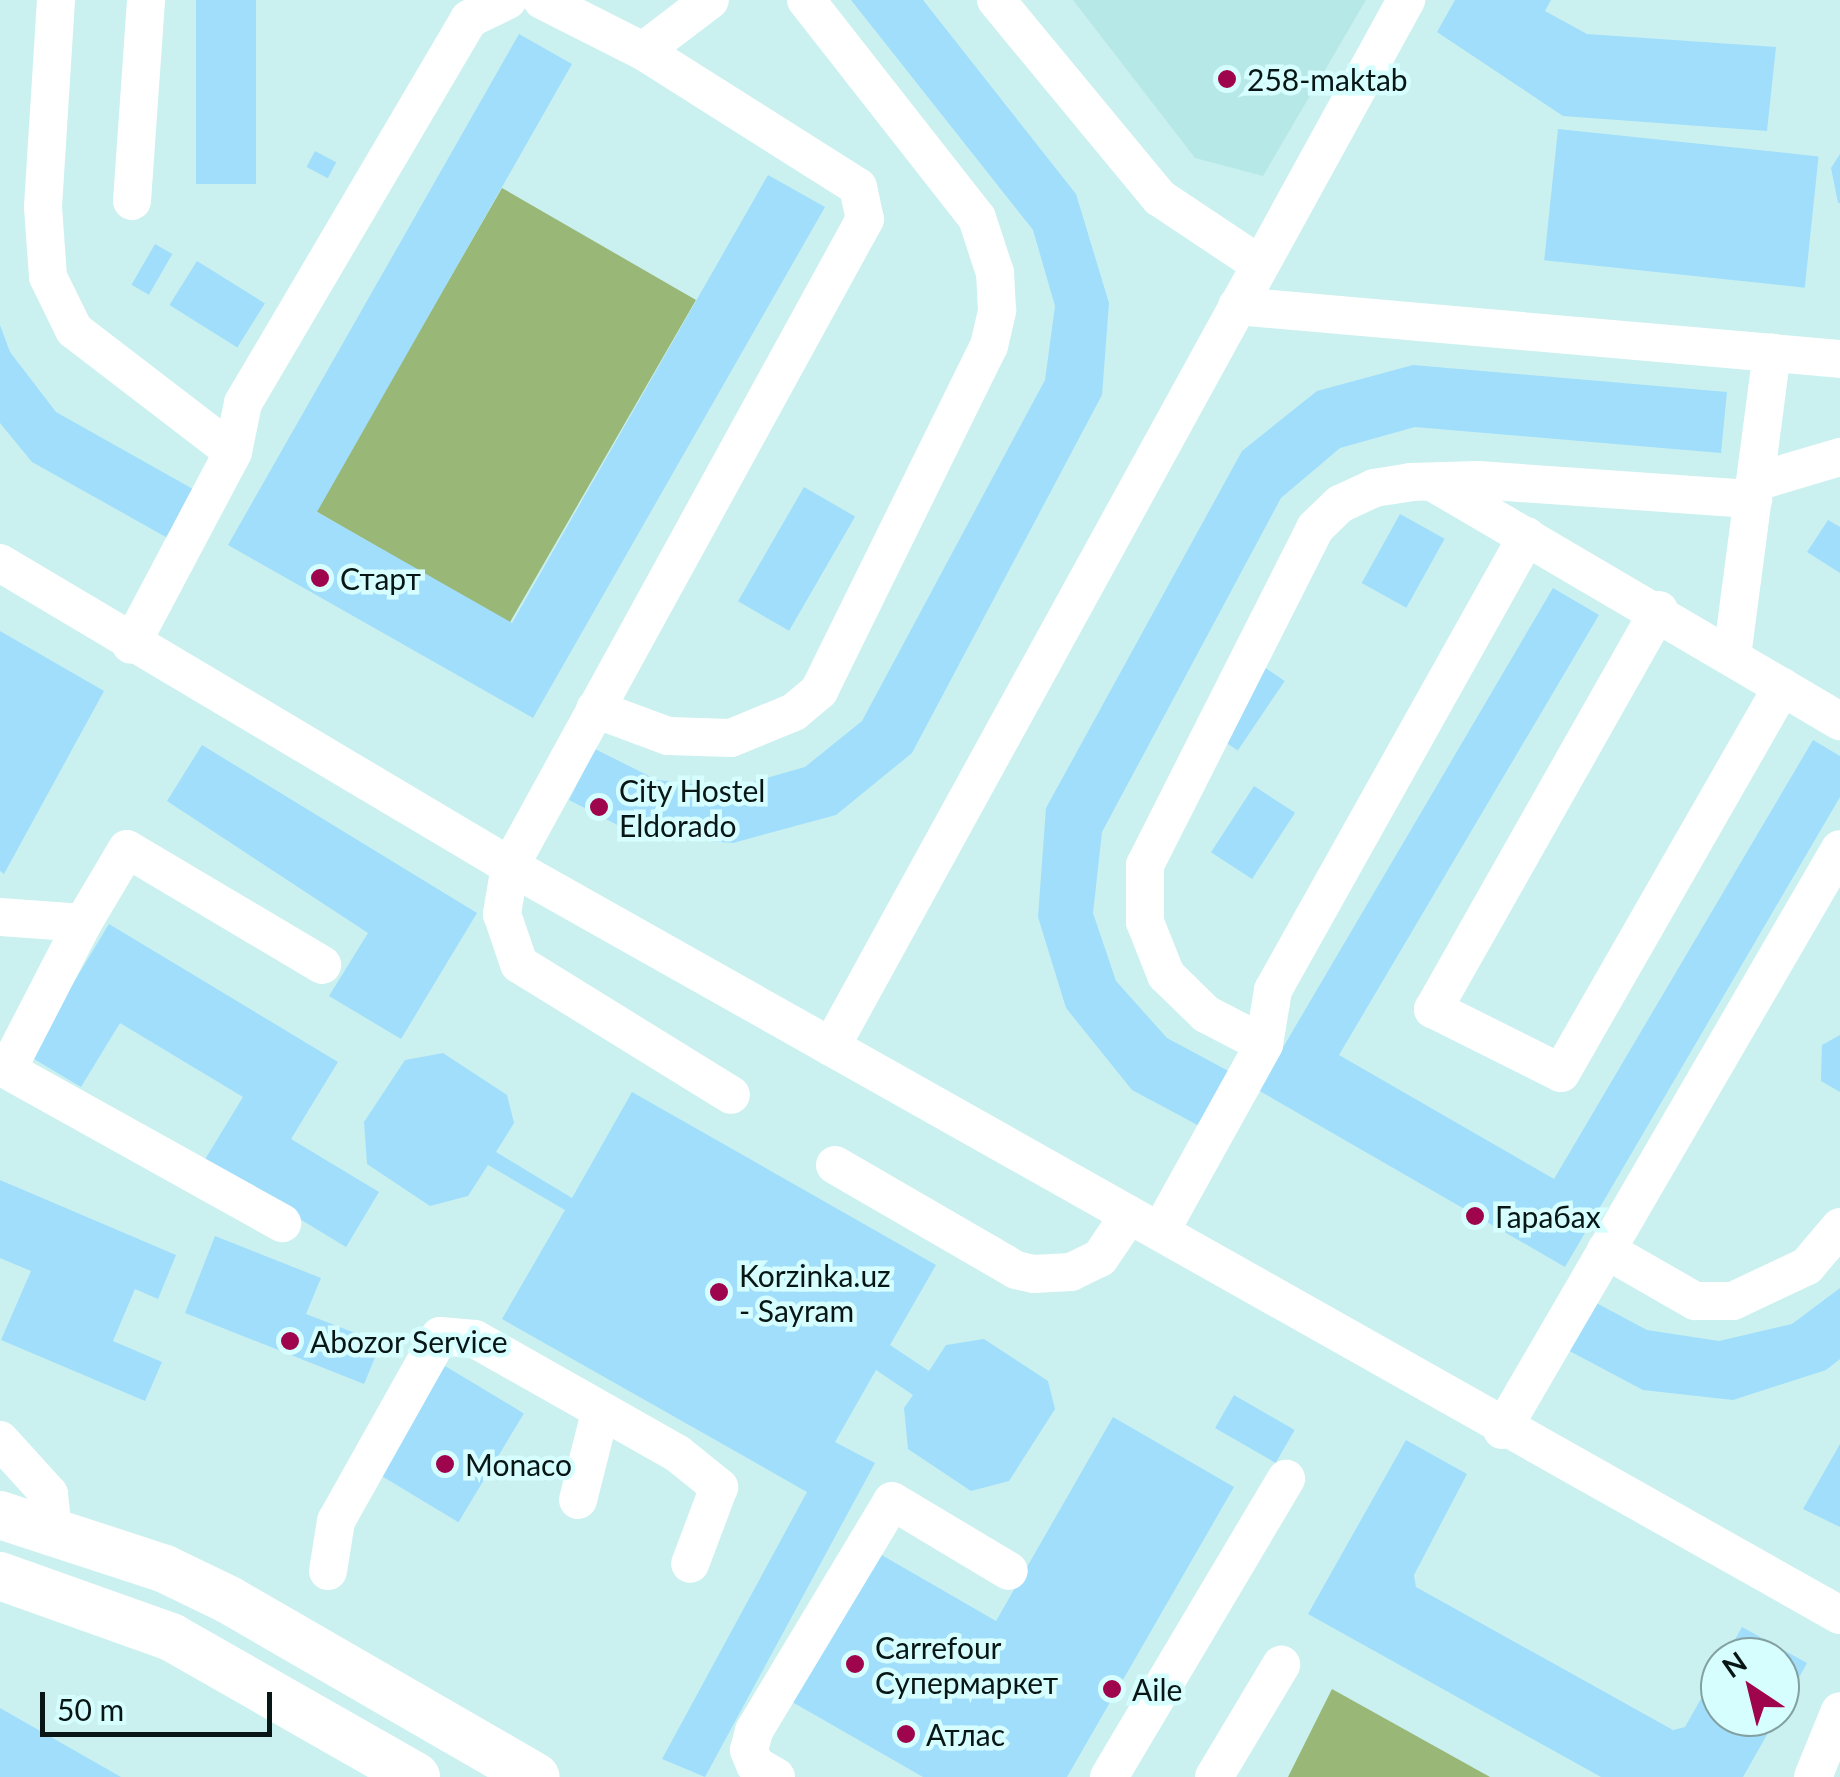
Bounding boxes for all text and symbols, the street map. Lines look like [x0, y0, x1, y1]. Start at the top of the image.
place label: 258-maktab [1247, 61, 1408, 97]
marker: 258-maktab [1216, 68, 1238, 90]
place label: Старт [340, 560, 421, 596]
marker: Старт [309, 567, 331, 589]
place label: City Hostel Eldorado [619, 772, 766, 842]
marker: City Hostel Eldorado [588, 796, 610, 818]
place label: Гарабах [1495, 1198, 1601, 1234]
marker: Гарабах [1464, 1205, 1486, 1227]
place label: Korzinka.uz - Sayram [739, 1257, 891, 1328]
marker: Korzinka.uz - Sayram [708, 1281, 730, 1303]
place label: Abozor Service [310, 1323, 508, 1359]
marker: Abozor Service [279, 1330, 301, 1352]
place label: Monaco [465, 1446, 572, 1482]
marker: Monaco [434, 1453, 456, 1475]
place label: Carrefour Супермаркет [875, 1629, 1058, 1700]
north arrow [1700, 1637, 1800, 1737]
text: N [1715, 1644, 1753, 1684]
marker: Carrefour Супермаркет [844, 1653, 866, 1675]
place label: Aile [1132, 1671, 1182, 1707]
scale bar [45, 1672, 278, 1734]
marker: Aile [1101, 1678, 1123, 1700]
text: 50 m [57, 1691, 124, 1727]
place label: Атлас [926, 1716, 1005, 1752]
marker: Атлас [895, 1723, 917, 1745]

